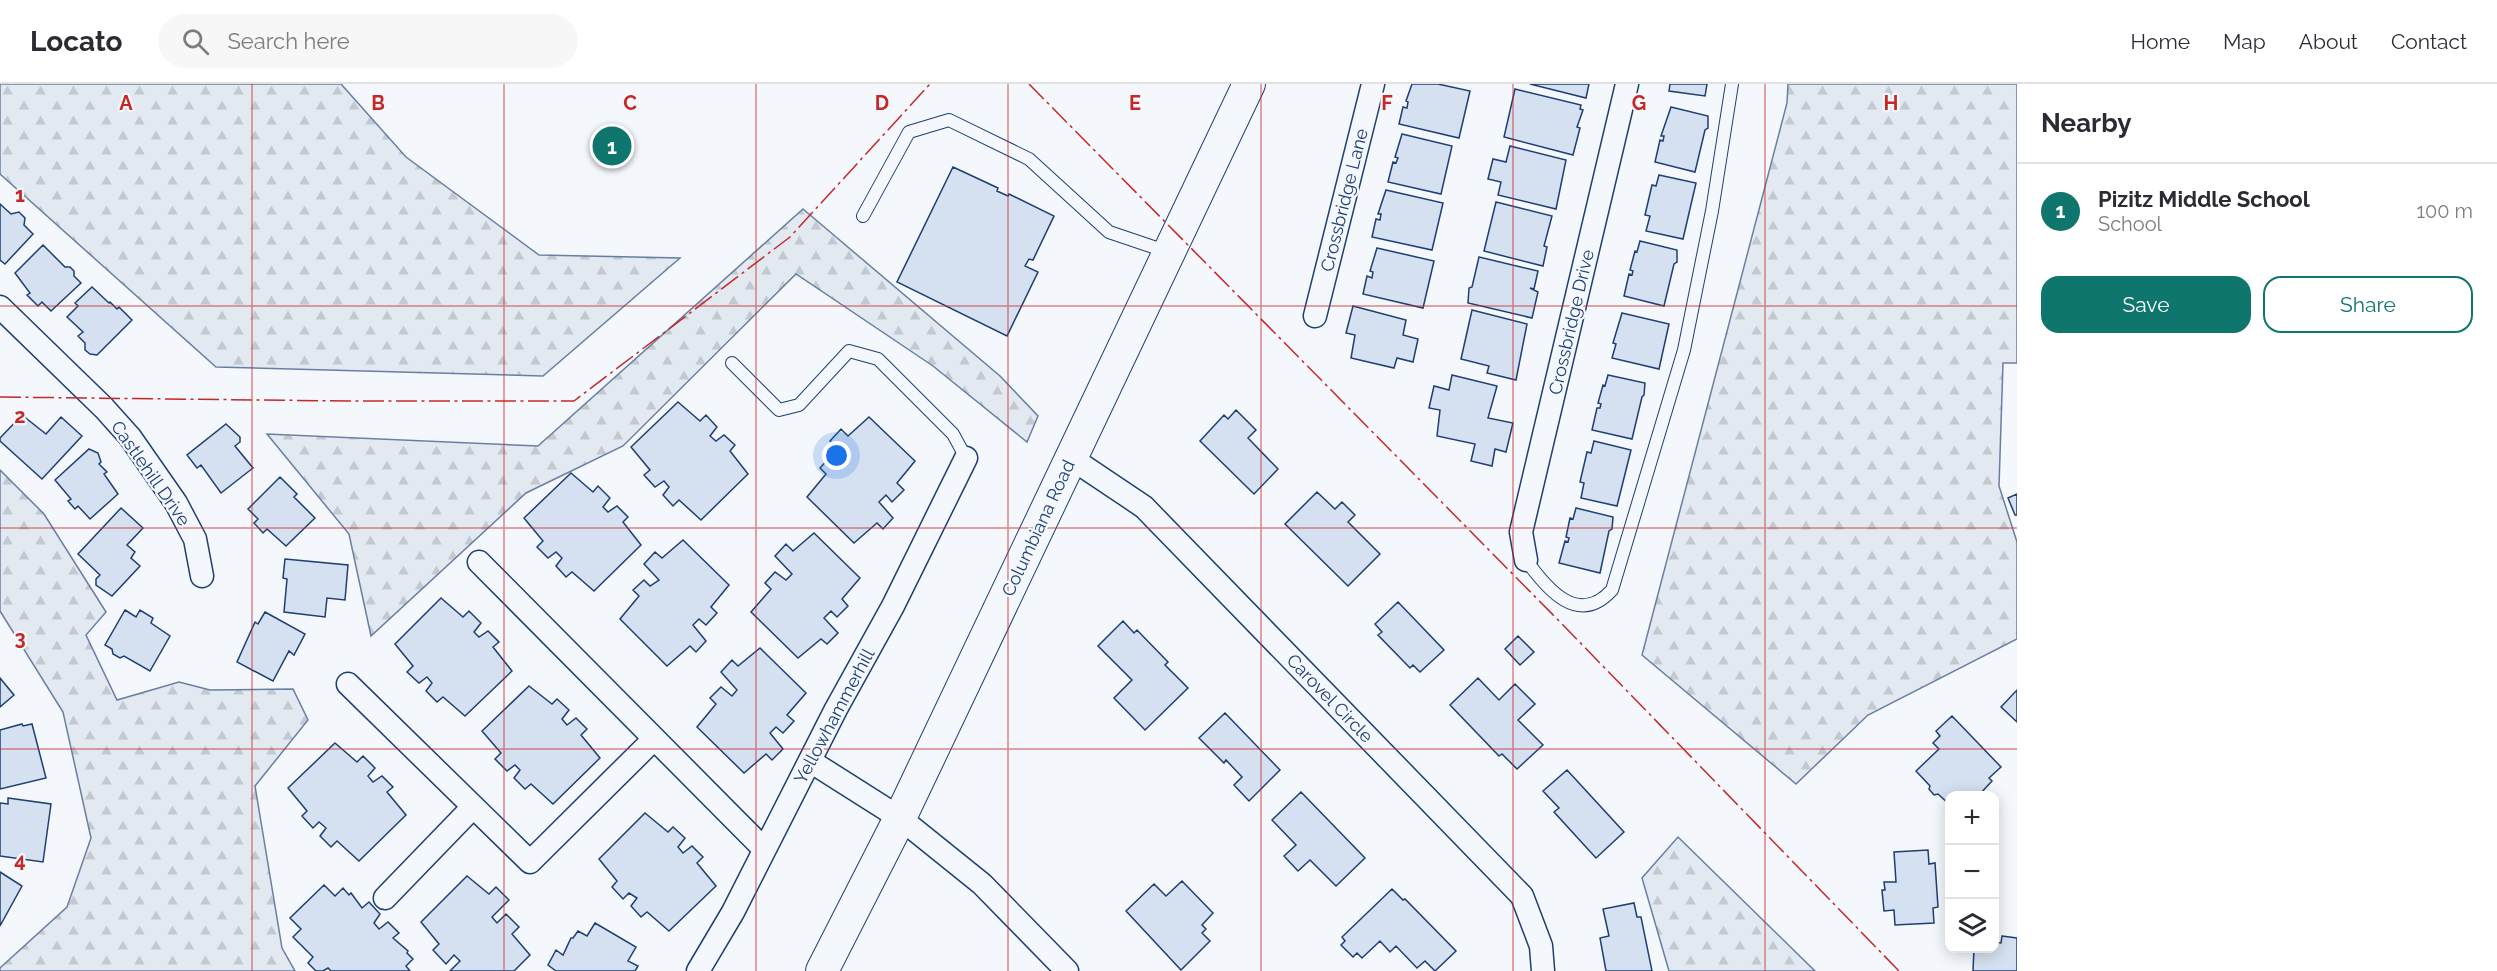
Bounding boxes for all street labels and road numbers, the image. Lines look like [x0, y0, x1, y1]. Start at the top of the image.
street label: Crossbridge Lane [1316, 126, 1372, 274]
street label: Crossbridge Drive [1544, 247, 1598, 397]
street label: Castlehill Drive [107, 416, 195, 530]
street label: Columbiana Road [997, 456, 1079, 600]
street label: Yellowhammerhill [790, 645, 879, 787]
street label: Carovel Circle [1283, 649, 1378, 747]

